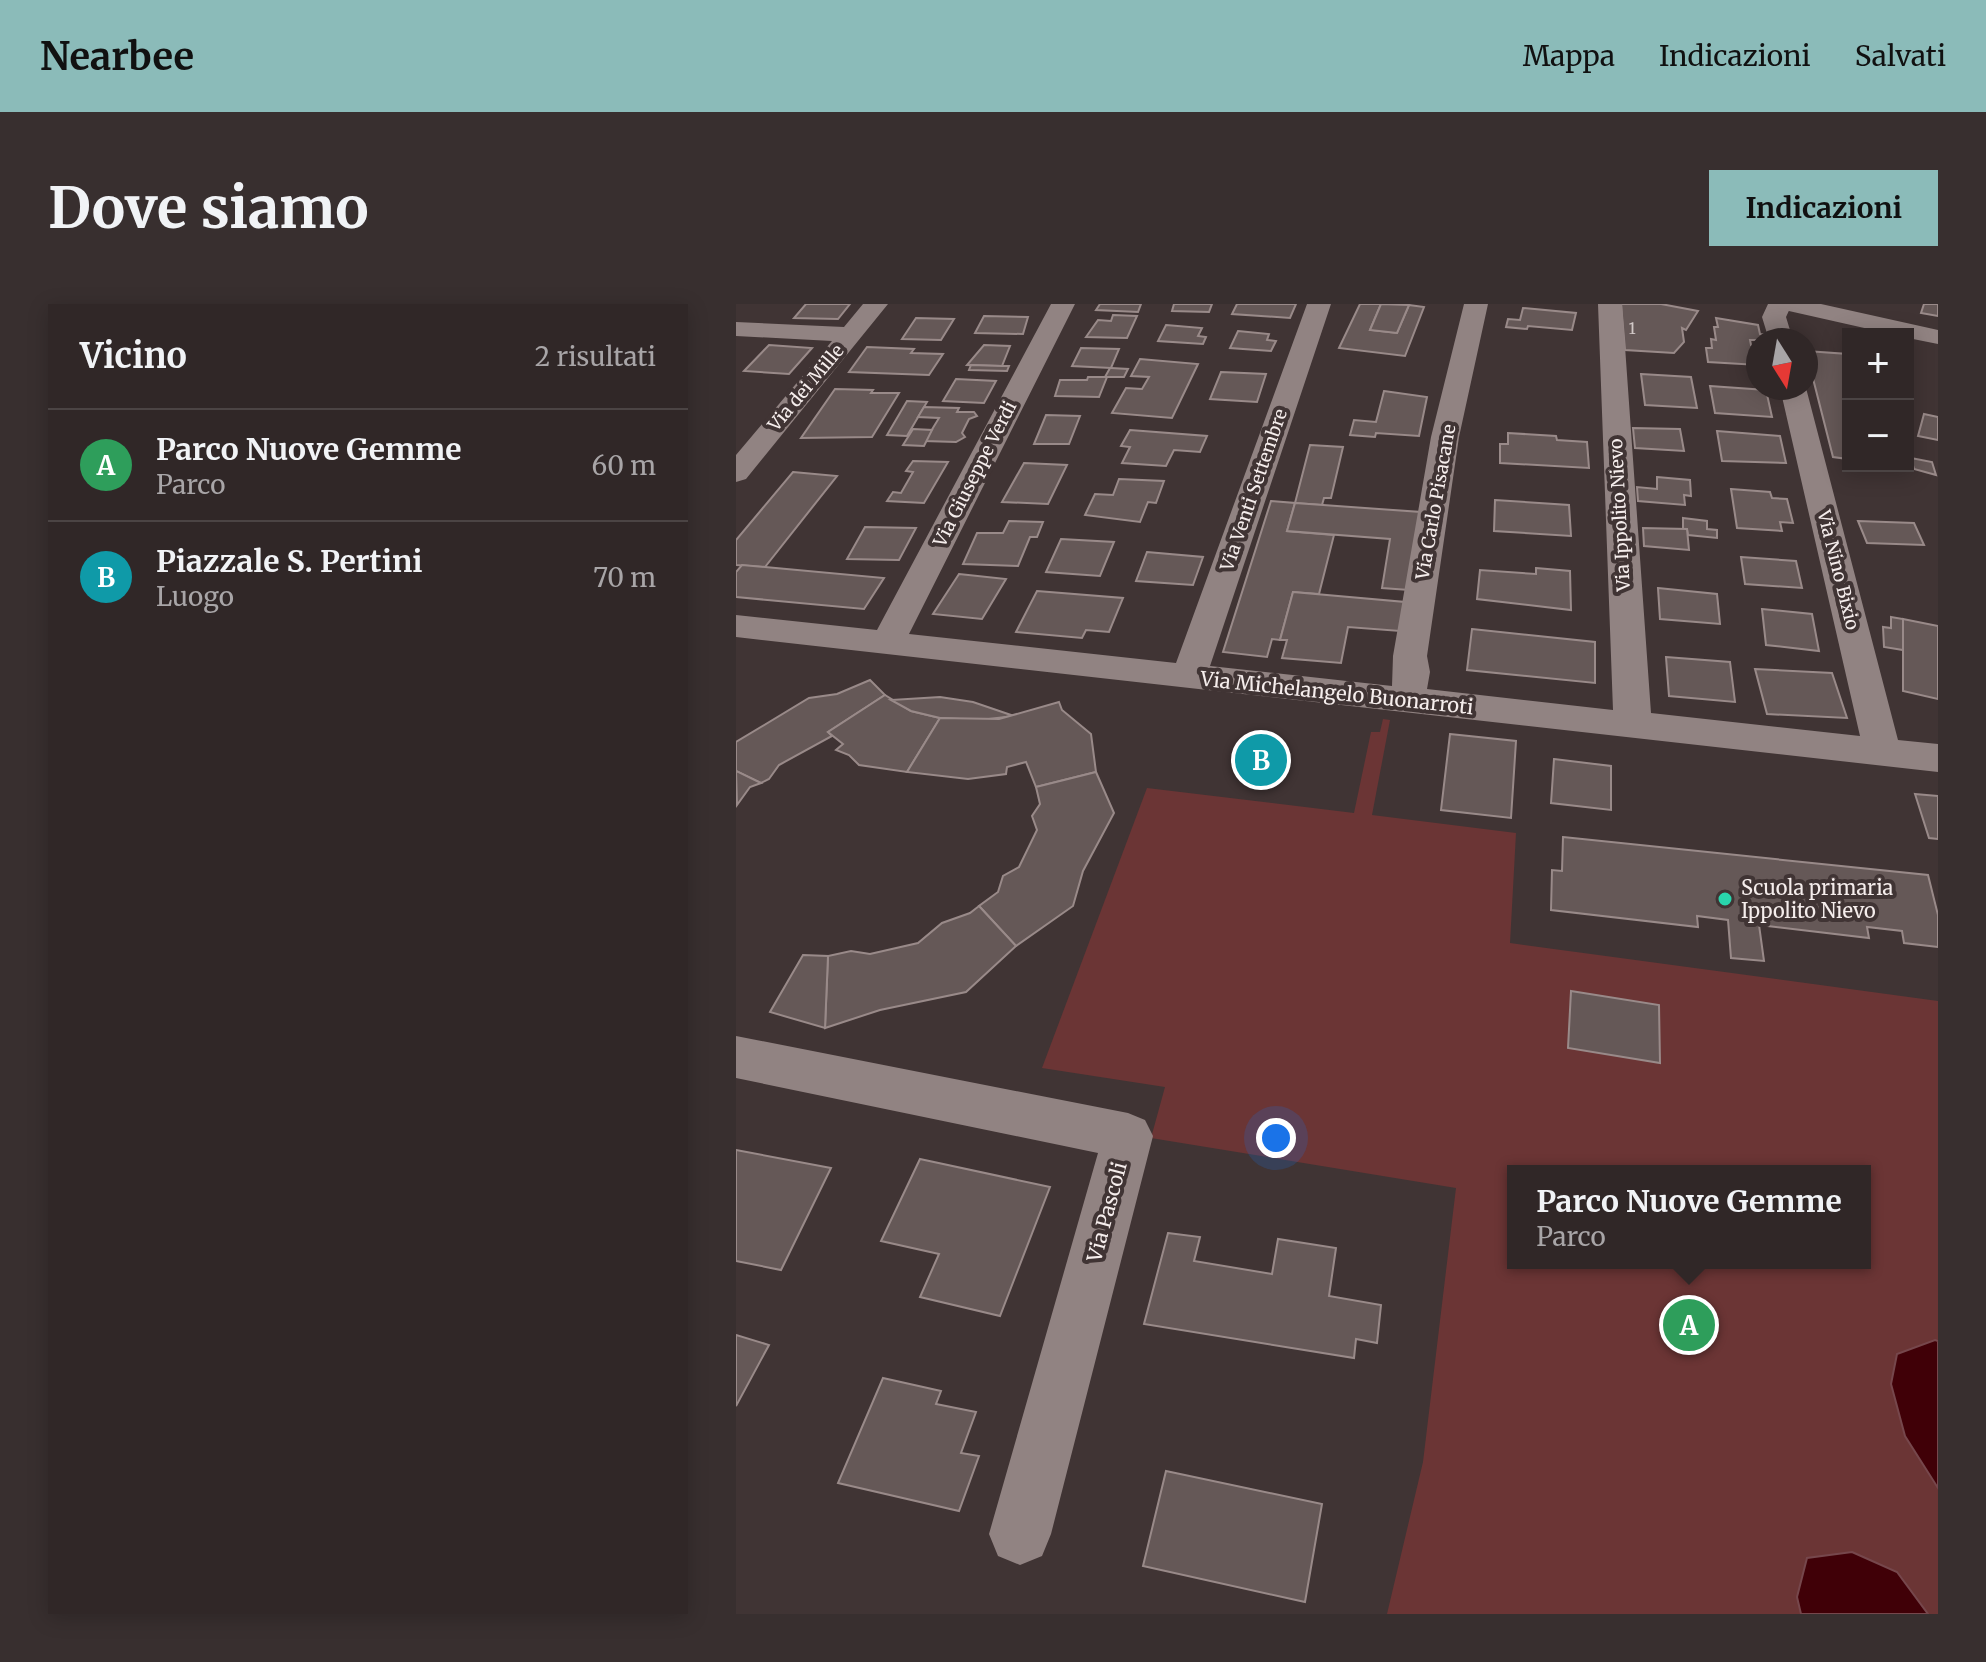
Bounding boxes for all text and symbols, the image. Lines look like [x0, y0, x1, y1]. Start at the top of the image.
text: Nearbee [40, 33, 194, 80]
text: Mappa [1523, 38, 1615, 74]
text: Indicazioni [1659, 38, 1811, 74]
text: Salvati [1855, 38, 1946, 74]
button: Indicazioni [1709, 170, 1938, 246]
text: Dove siamo [48, 173, 369, 243]
house number: 1 [1628, 318, 1636, 338]
north arrow [1746, 328, 1818, 400]
map controls [1842, 328, 1914, 472]
button: + [1842, 328, 1914, 400]
text: Vicino [80, 335, 187, 377]
text: 2 risultati [535, 340, 656, 373]
street label: Via dei Mille [762, 340, 849, 437]
street label: Via Giuseppe Verdi [927, 397, 1021, 551]
button: − [1842, 400, 1914, 472]
street label: Via Venti Settembre [1215, 406, 1292, 575]
street label: Via Carlo Pisacane [1410, 422, 1460, 582]
text: Parco Nuove Gemme [156, 430, 461, 468]
street label: Via Ippolito Nievo [1604, 438, 1635, 593]
text: A [97, 449, 115, 482]
text: 60 m [592, 449, 656, 482]
text: Parco [156, 468, 225, 501]
street label: Via Nino Bixio [1812, 507, 1864, 632]
text: Piazzale S. Pertini [156, 542, 423, 580]
text: B [97, 561, 115, 594]
text: 70 m [593, 561, 656, 594]
text: Luogo [156, 580, 234, 613]
street label: Via Michelangelo Buonarroti [1198, 666, 1475, 719]
pin: B [1235, 730, 1287, 790]
place label: Scuola primaria Ippolito Nievo [1741, 875, 1894, 923]
marker: Scuola primaria Ippolito Nievo [1716, 890, 1734, 908]
your location [1256, 1118, 1296, 1158]
street label: Via Pascoli [1081, 1159, 1132, 1266]
popup [1507, 1165, 1871, 1269]
text: Parco Nuove Gemme [1536, 1182, 1842, 1220]
text: Parco [1536, 1220, 1606, 1253]
pin: A [1663, 1295, 1715, 1355]

